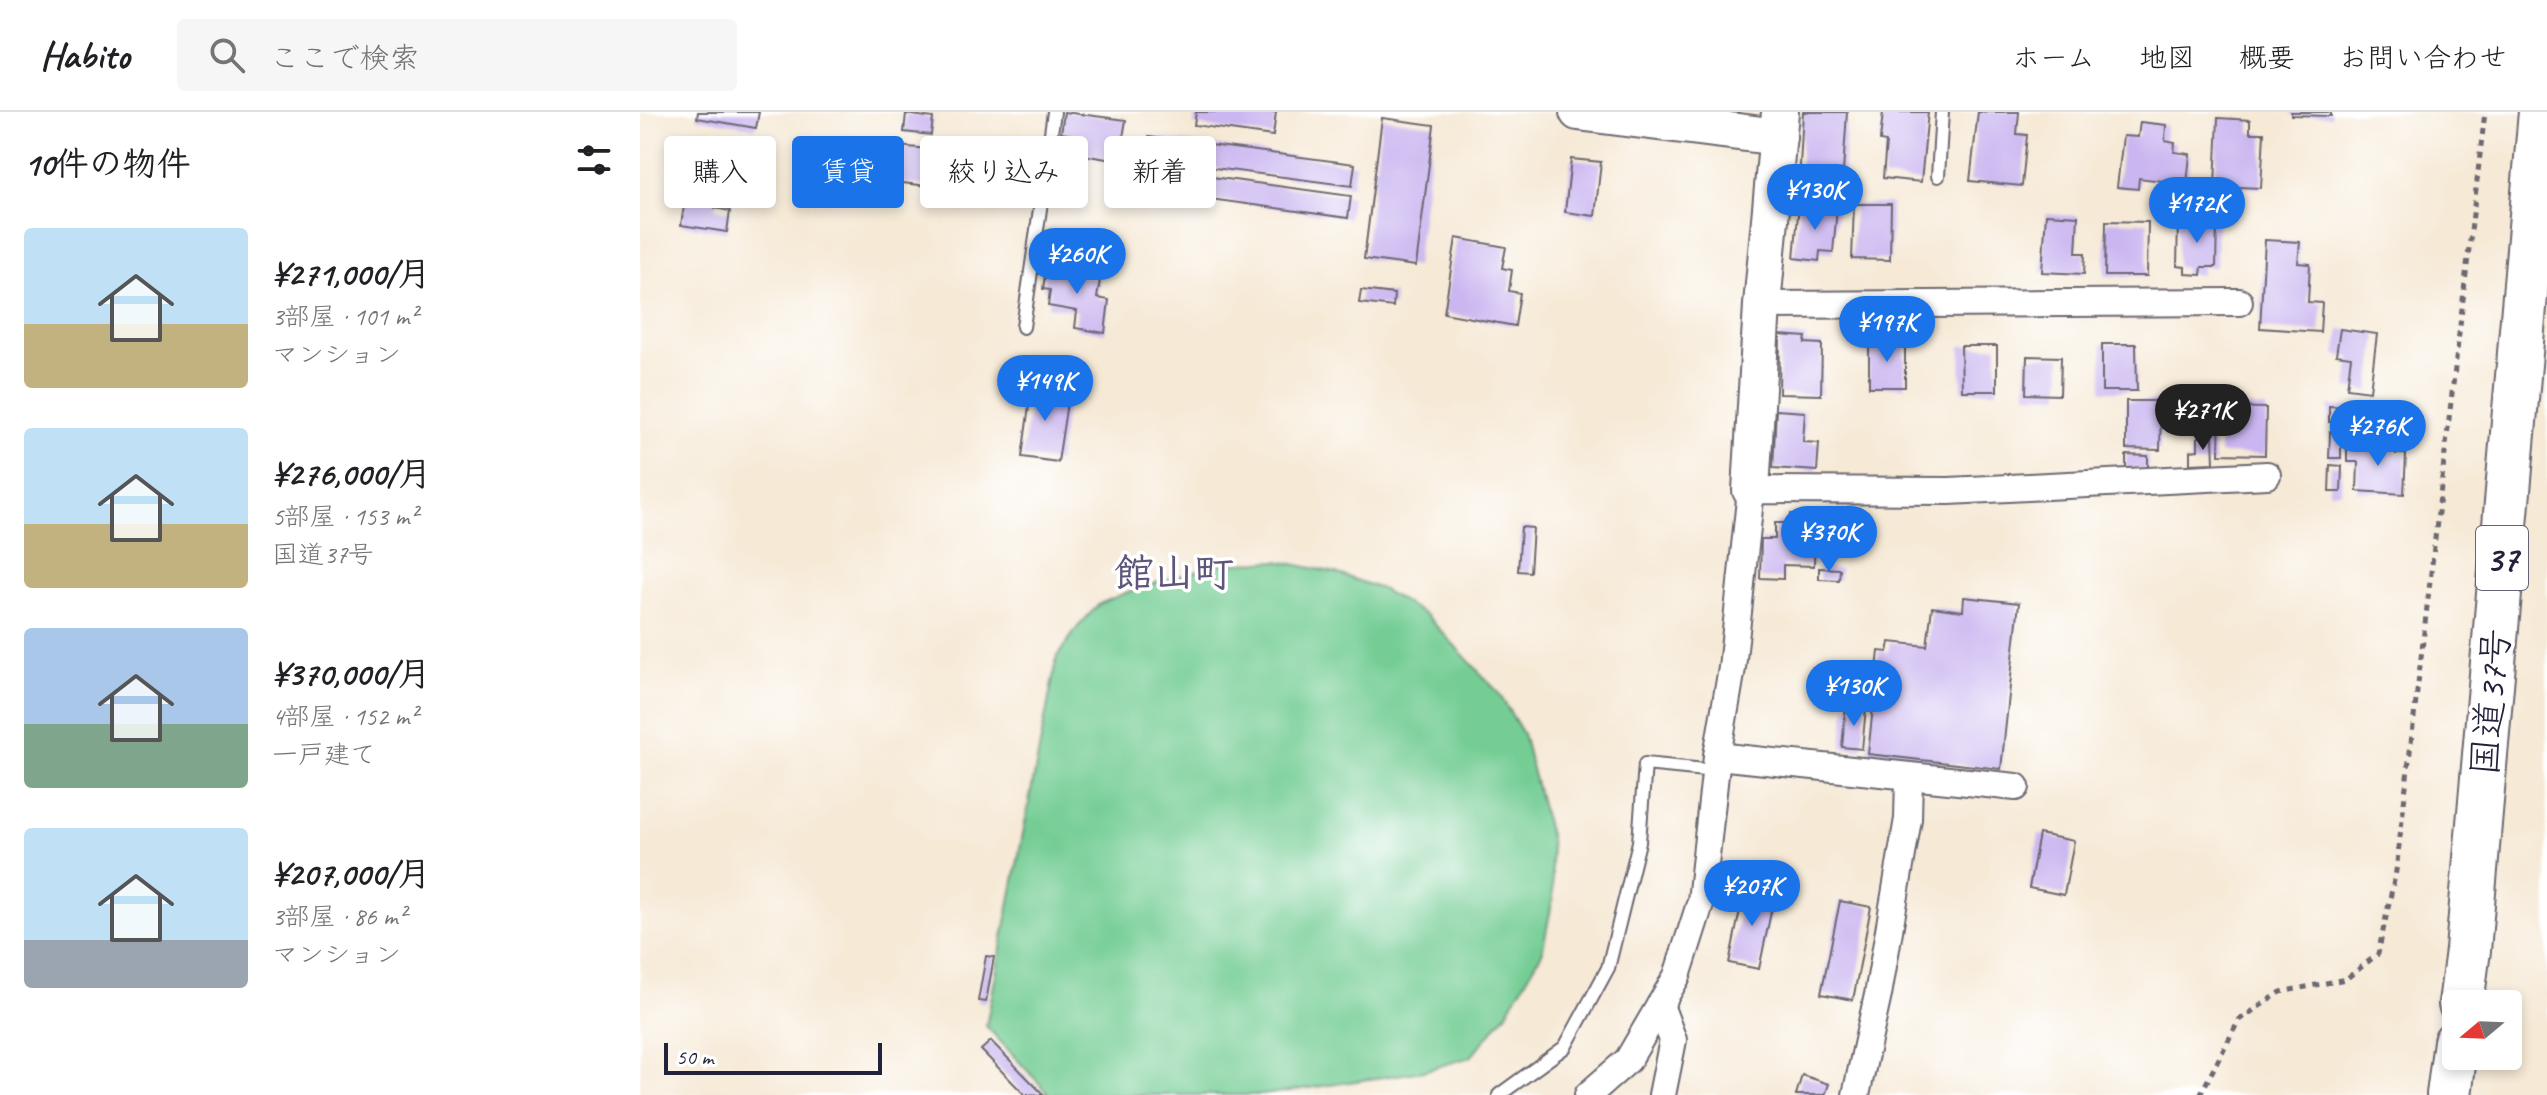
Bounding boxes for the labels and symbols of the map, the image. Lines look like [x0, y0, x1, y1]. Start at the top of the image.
pin: ¥130K [1759, 164, 1871, 232]
pin: ¥172K [2141, 177, 2253, 245]
pin: ¥260K [1021, 228, 1133, 296]
pin: ¥197K [1831, 296, 1943, 364]
pin: ¥149K [989, 355, 1101, 423]
pin: ¥271K [2147, 384, 2259, 452]
pin: ¥276K [2322, 400, 2434, 468]
pin: ¥370K [1773, 506, 1885, 574]
road number: 37 [2476, 526, 2528, 590]
district label: 館山町 [1114, 548, 1234, 598]
street label: 国道37号 [2461, 626, 2520, 778]
pin: ¥130K [1798, 660, 1910, 728]
pin: ¥207K [1696, 860, 1808, 928]
north arrow [2442, 990, 2522, 1070]
scale bar [664, 1039, 882, 1075]

